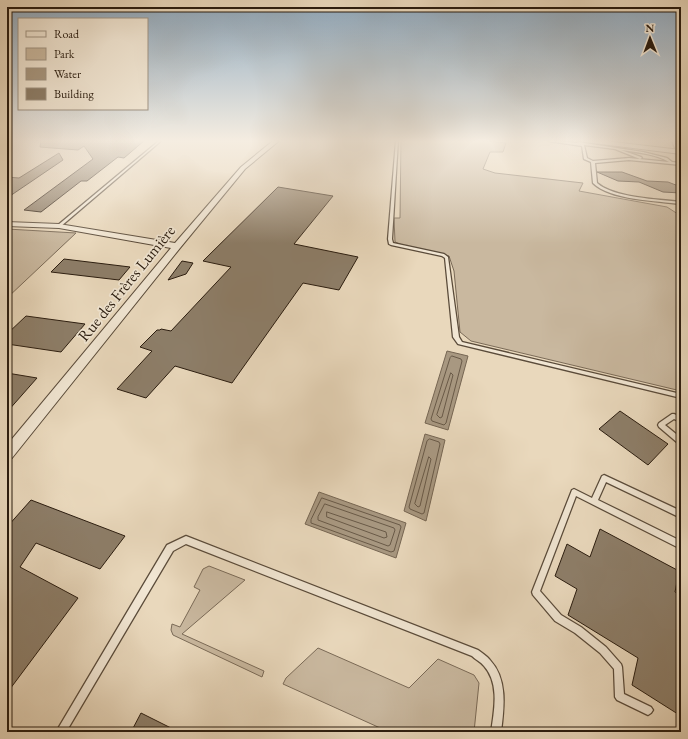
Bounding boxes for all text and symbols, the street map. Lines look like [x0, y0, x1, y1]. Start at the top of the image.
legend [18, 18, 148, 110]
north arrow [630, 18, 670, 58]
text: N [645, 21, 654, 35]
text: Road [54, 26, 80, 42]
text: Park [54, 46, 75, 62]
text: Water [54, 66, 81, 82]
text: Building [54, 86, 95, 102]
street label: Rue des Frères Lumière [73, 221, 180, 346]

